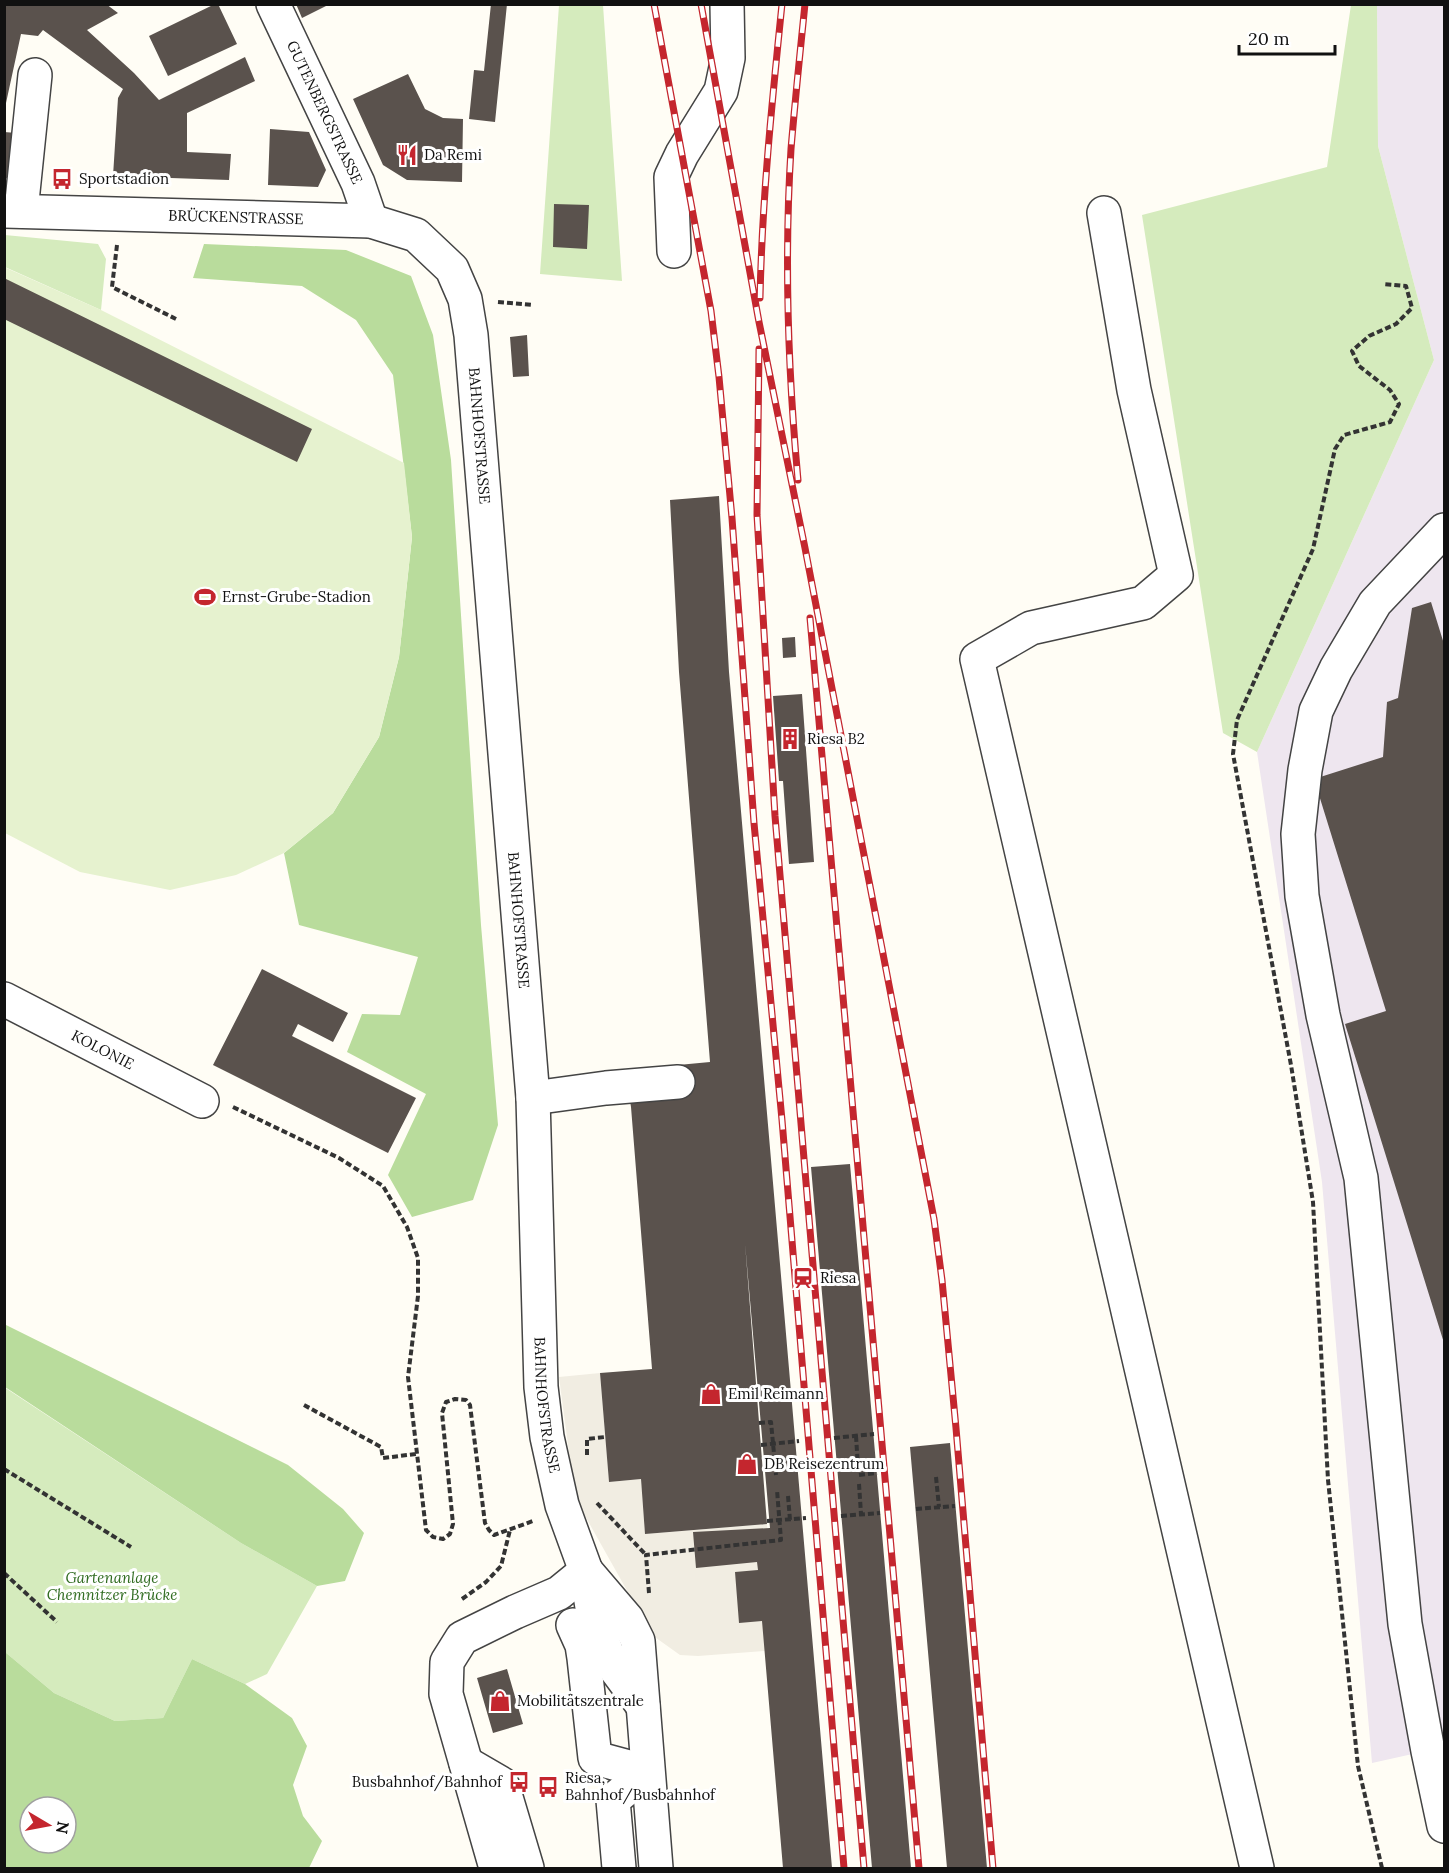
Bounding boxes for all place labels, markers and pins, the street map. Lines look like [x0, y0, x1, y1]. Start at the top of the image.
restaurant icon: Da Remi [395, 143, 419, 167]
place label: Da Remi [424, 145, 482, 164]
bus stop icon: Sportstadion [50, 167, 74, 191]
place label: Sportstadion [79, 169, 169, 188]
sports icon: Ernst-Grube-Stadion [193, 585, 217, 609]
place label: Ernst-Grube-Stadion [222, 587, 371, 606]
building icon: Riesa B2 [778, 727, 802, 751]
place label: Riesa B2 [807, 729, 865, 748]
station icon: Riesa [791, 1266, 815, 1290]
place label: Riesa [820, 1268, 857, 1287]
shop icon: Emil Reimann [699, 1382, 723, 1406]
place label: Emil Reimann [728, 1384, 824, 1403]
shop icon: DB Reisezentrum [735, 1452, 759, 1476]
place label: DB Reisezentrum [764, 1454, 884, 1473]
shop icon: Mobilitätszentrale [488, 1689, 512, 1713]
place label: Mobilitätszentrale [517, 1691, 644, 1710]
place label: Riesa, Bahnhof/Busbahnhof [565, 1768, 716, 1805]
bus stop icon: Busbahnhof/Bahnhof [507, 1770, 531, 1794]
place label: Busbahnhof/Bahnhof [352, 1772, 503, 1792]
bus stop icon: Riesa, Bahnhof/Busbahnhof [536, 1775, 560, 1799]

